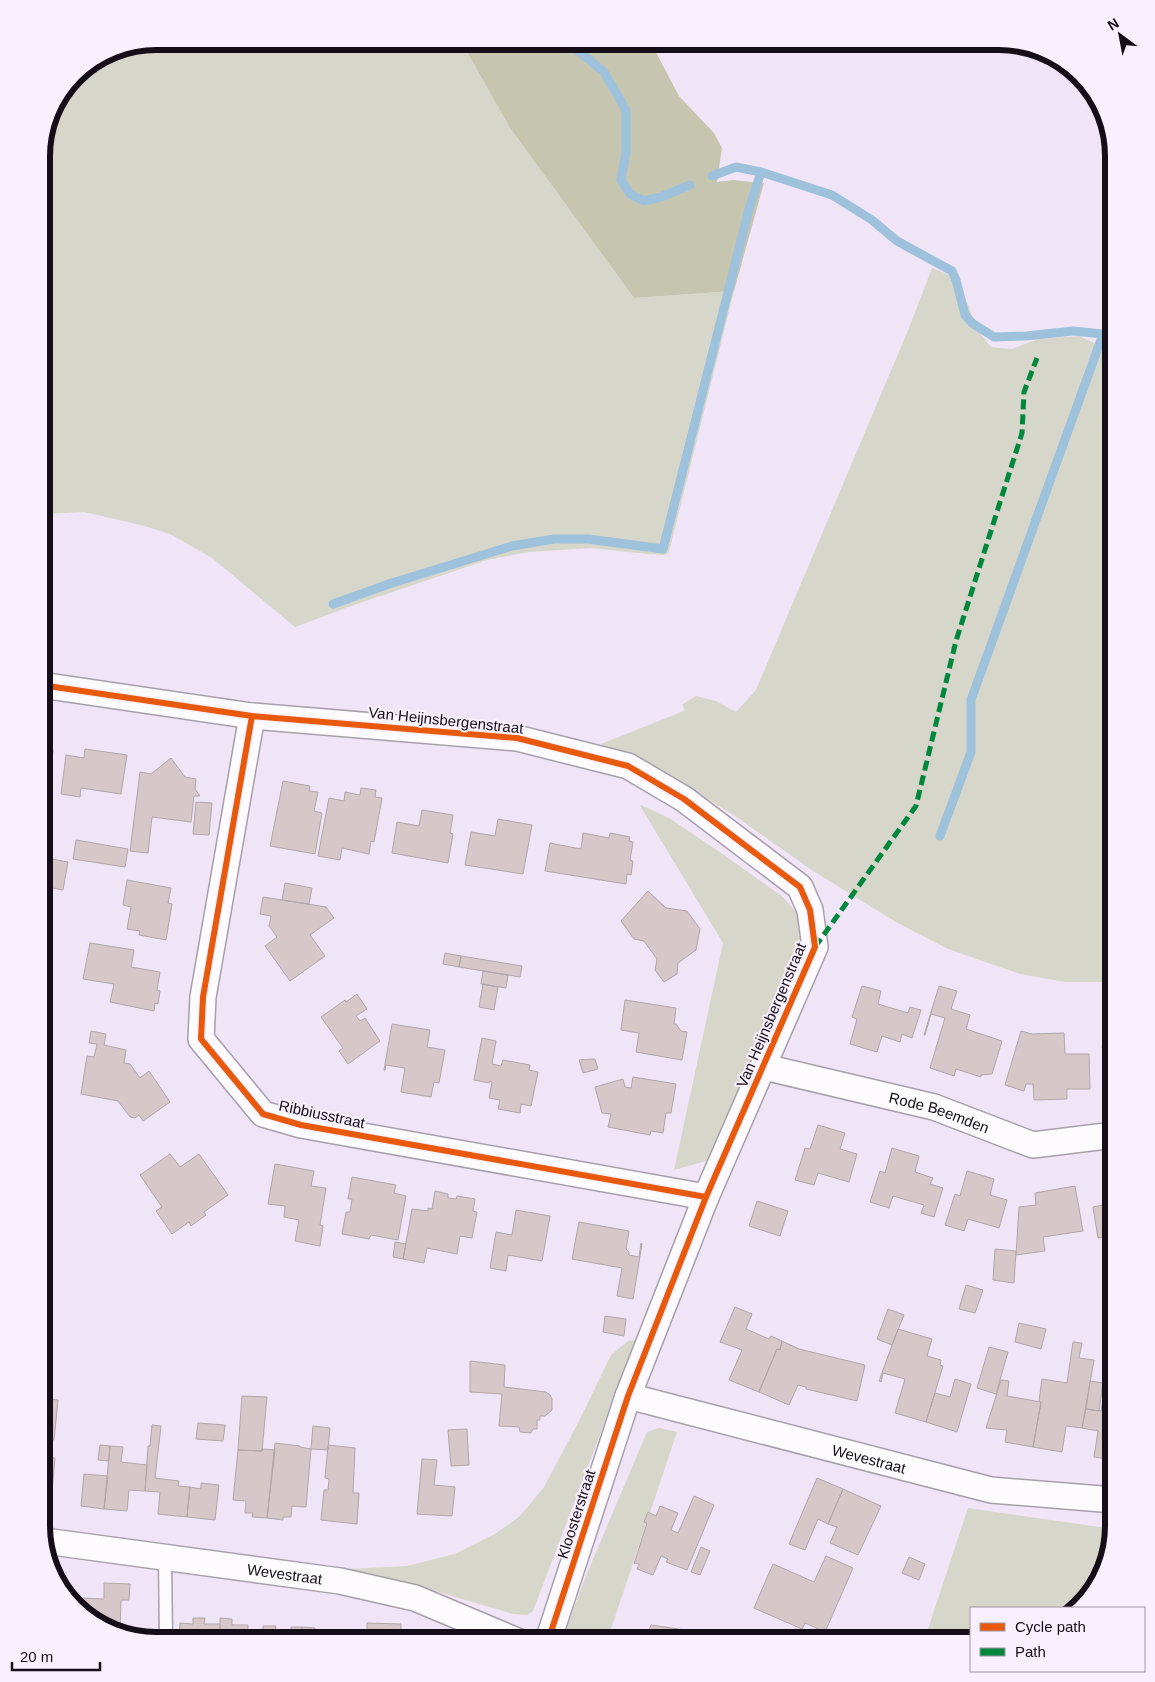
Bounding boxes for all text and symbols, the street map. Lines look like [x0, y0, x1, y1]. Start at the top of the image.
north arrow [1095, 10, 1145, 60]
text: N [1105, 15, 1122, 33]
street label: Van Heijnsbergenstraat [368, 703, 525, 737]
street label: Van Heijnsbergenstraat [733, 939, 810, 1090]
street label: Rode Beemden [887, 1088, 992, 1136]
street label: Ribbiusstraat [277, 1097, 367, 1132]
street label: Wevestraat [830, 1441, 909, 1476]
street label: Kloosterstraat [554, 1467, 599, 1561]
street label: Wevestraat [246, 1560, 324, 1587]
legend [970, 1607, 1145, 1672]
text: Cycle path [1015, 1618, 1086, 1635]
scale bar [12, 1640, 100, 1672]
text: Path [1015, 1643, 1046, 1660]
text: 20 m [20, 1648, 53, 1665]

